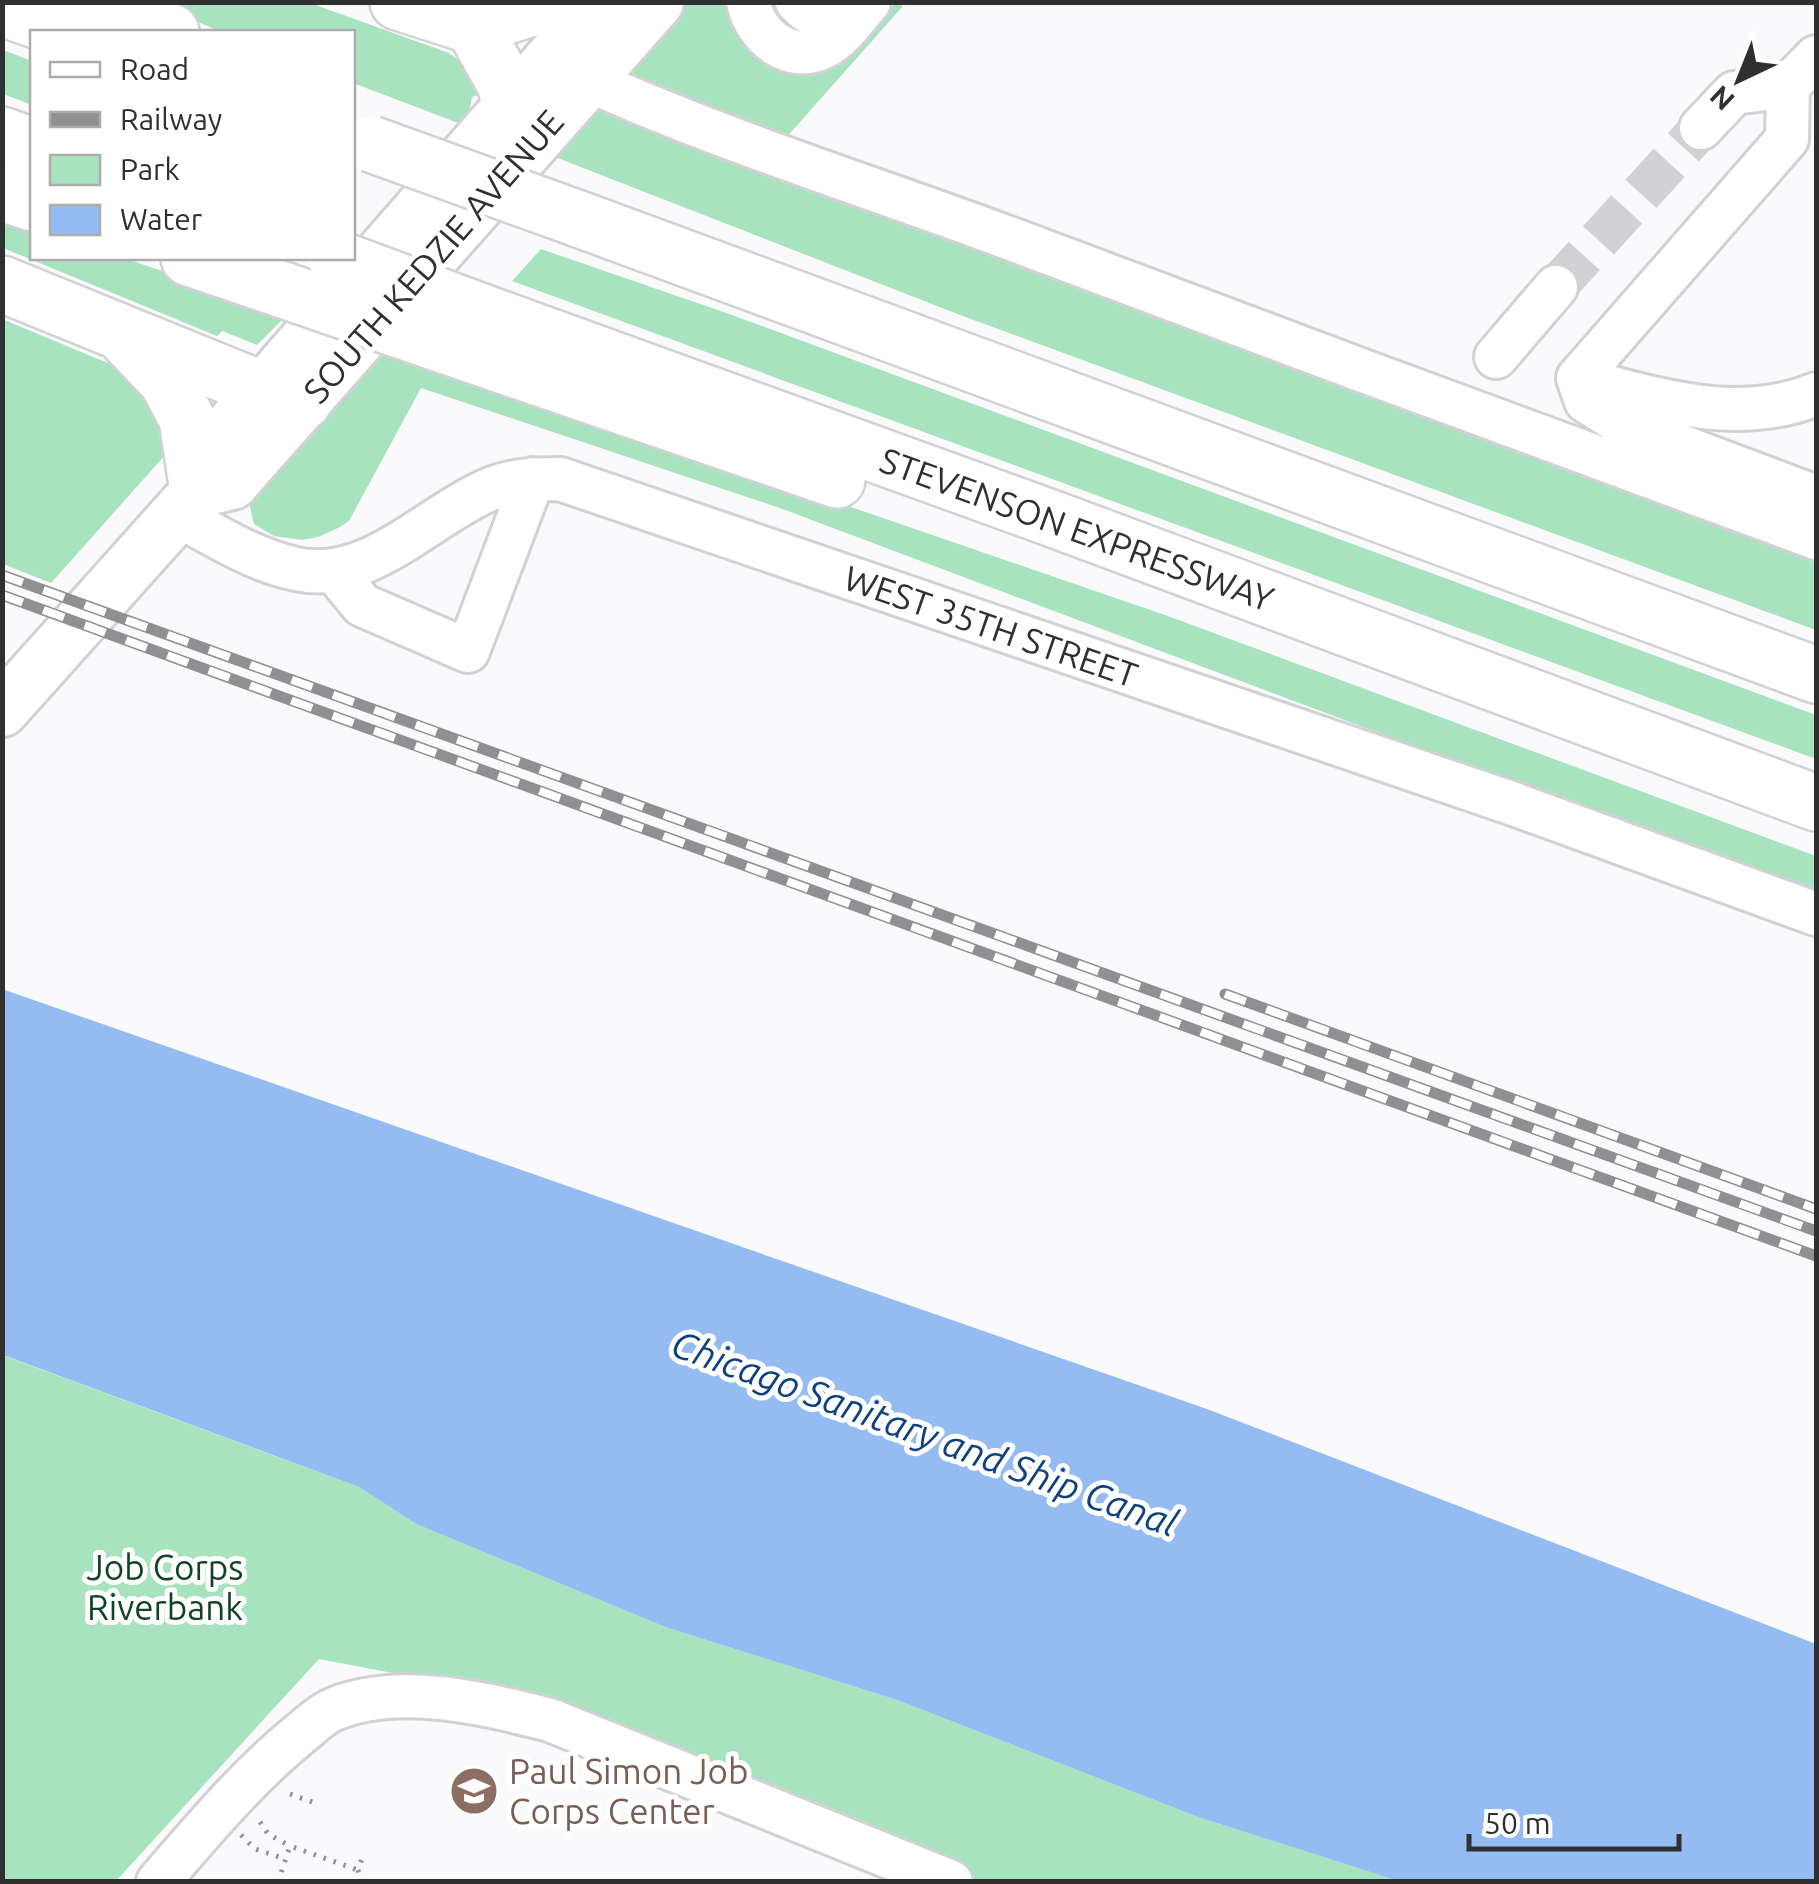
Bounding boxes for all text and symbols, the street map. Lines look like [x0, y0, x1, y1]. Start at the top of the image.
legend [30, 30, 355, 260]
north arrow [1689, 30, 1789, 130]
text: Road [120, 52, 189, 86]
text: N [1703, 80, 1740, 117]
text: Railway [120, 102, 222, 136]
street label: SOUTH KEDZIE AVENUE [295, 102, 571, 410]
text: Park [120, 152, 180, 186]
text: Water [120, 202, 203, 236]
street label: STEVENSON EXPRESSWAY [875, 439, 1279, 619]
street label: WEST 35TH STREET [839, 557, 1143, 695]
water label: Chicago Sanitary and Ship Canal [666, 1322, 1184, 1544]
park label: Job Corps Riverbank [86, 1547, 244, 1627]
place label: Paul Simon Job Corps Center [509, 1751, 748, 1831]
school or university icon: Paul Simon Job Corps Center [448, 1765, 500, 1817]
scale bar [1469, 1789, 1679, 1851]
text: 50 m [1484, 1806, 1551, 1840]

